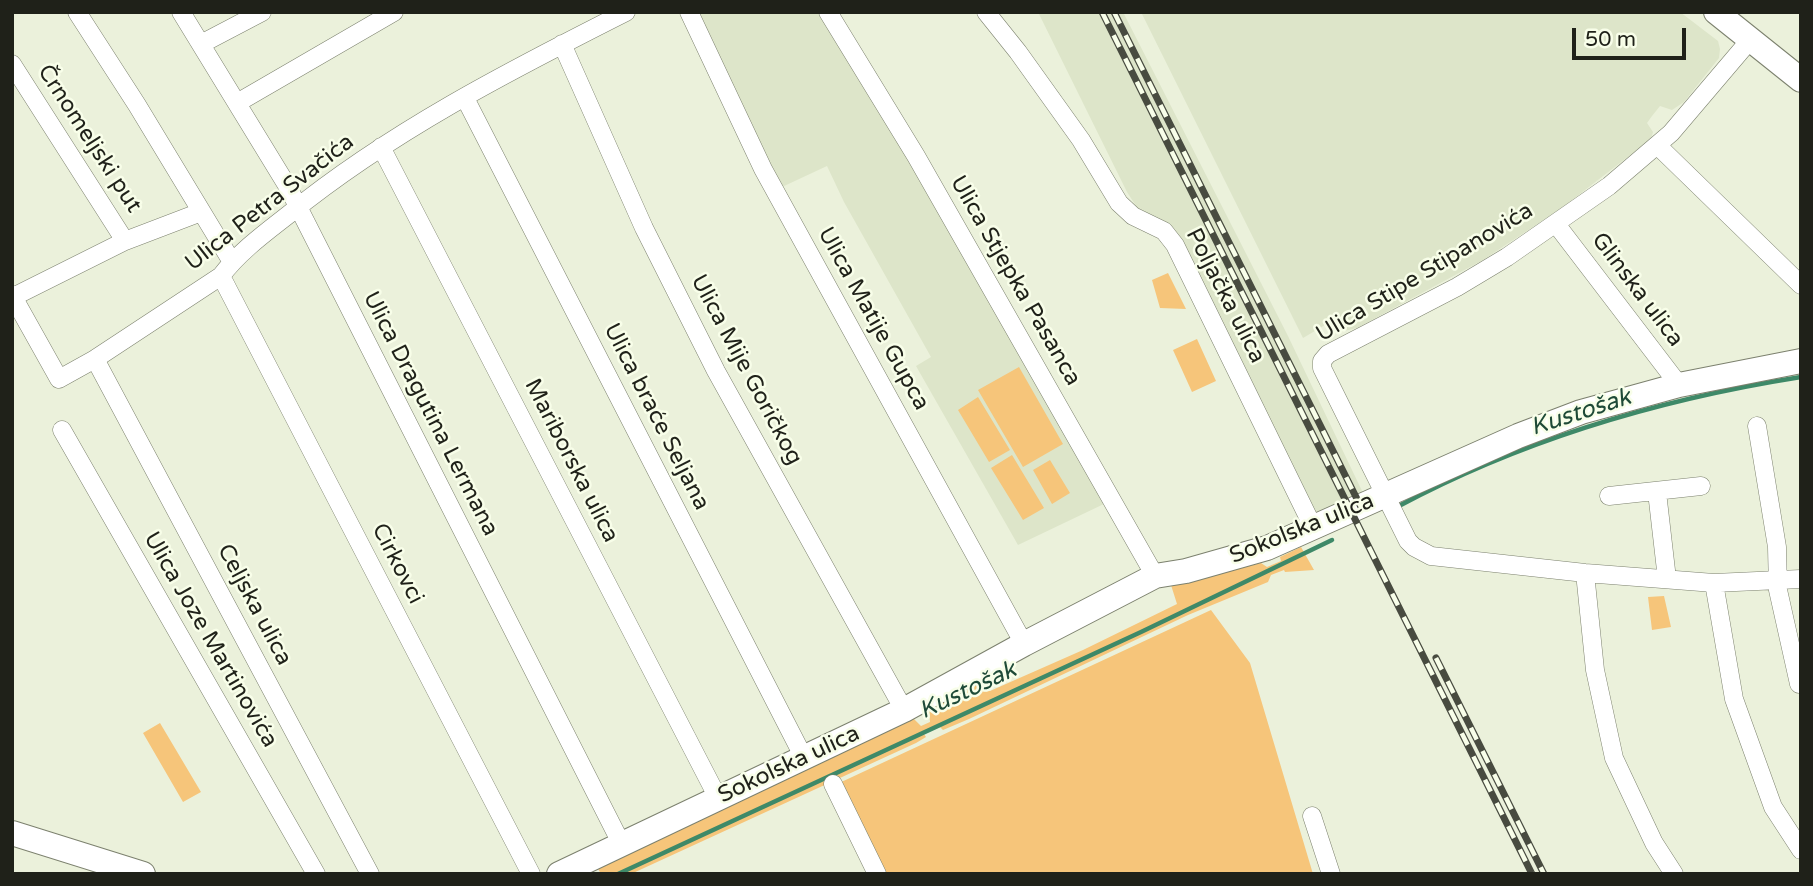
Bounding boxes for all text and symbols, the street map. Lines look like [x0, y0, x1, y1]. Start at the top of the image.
scale bar [1575, 14, 1689, 58]
text: 50 m [1585, 27, 1636, 52]
street label: Črnomeljski put [31, 60, 147, 218]
street label: Ulica Petra Svačića [180, 129, 360, 277]
street label: Ulica Stjepka Pasanca [944, 171, 1086, 391]
street label: Ulica Stipe Stipanovića [1312, 197, 1538, 349]
street label: Ulica Matije Gupca [811, 223, 935, 415]
street label: Poljačka ulica [1179, 224, 1271, 368]
street label: Glinska ulica [1585, 227, 1689, 353]
street label: Ulica Mije Goričkog [684, 270, 808, 470]
street label: Ulica Dragutina Lermana [356, 287, 504, 541]
street label: Ulica braće Seljana [597, 319, 715, 515]
street label: Mariborska ulica [518, 375, 624, 547]
water label: Kustošak [1527, 383, 1635, 443]
street label: Sokolska ulica [1226, 488, 1378, 570]
street label: Cirkovci [365, 519, 429, 609]
street label: Ulica Joze Martinovića [137, 527, 283, 753]
street label: Celjska ulica [211, 540, 297, 670]
water label: Kustošak [915, 656, 1021, 726]
street label: Sokolska ulica [714, 720, 864, 810]

